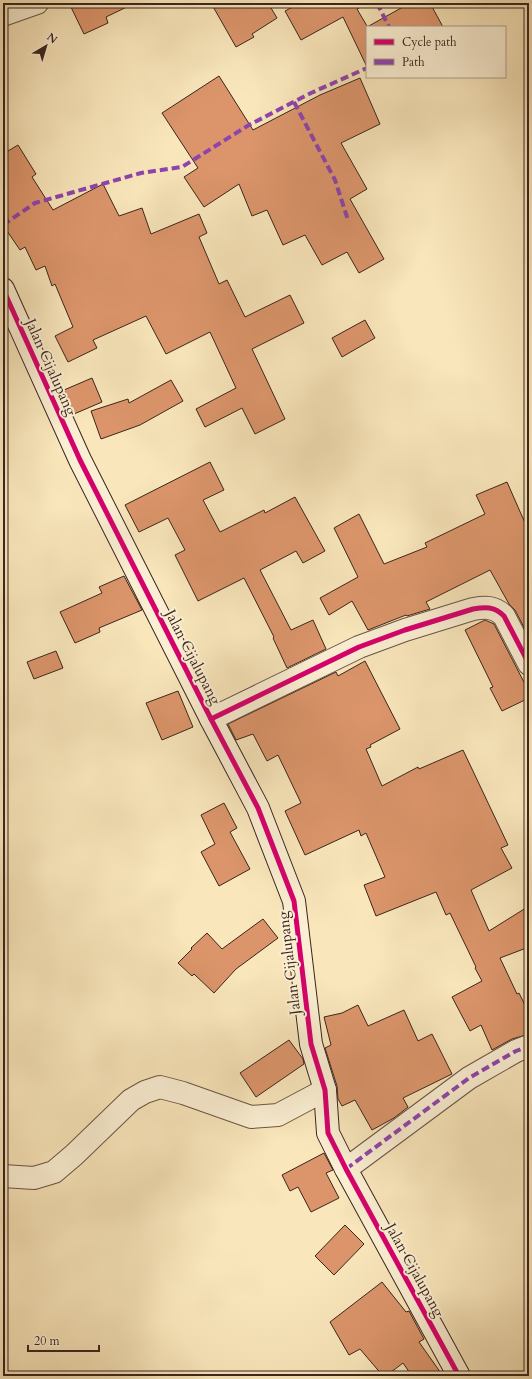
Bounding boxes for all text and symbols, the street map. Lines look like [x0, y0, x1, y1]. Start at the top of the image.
north arrow [26, 26, 66, 66]
legend [366, 26, 506, 78]
text: N [43, 30, 61, 48]
text: Cycle path [402, 34, 457, 50]
text: Path [402, 54, 425, 70]
street label: Jalan Cijalupang [20, 313, 82, 419]
street label: Jalan Cijalupang [160, 604, 226, 709]
street label: Jalan Cijalupang [273, 909, 306, 1018]
street label: Jalan Cijalupang [380, 1218, 449, 1321]
scale bar [28, 1327, 99, 1353]
text: 20 m [34, 1333, 61, 1349]

